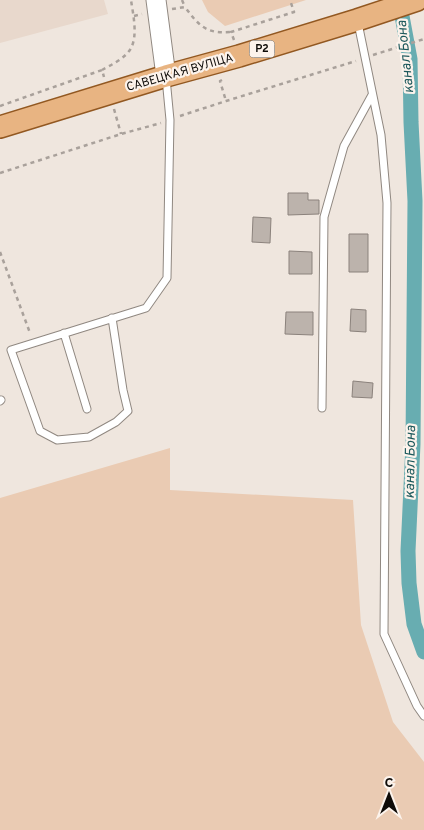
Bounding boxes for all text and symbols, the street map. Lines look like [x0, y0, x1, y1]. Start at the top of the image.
water label: канал Бона [394, 19, 418, 94]
road number: Р2 [250, 41, 274, 58]
street label: САВЕЦКАЯ ВУЛІЦА [125, 50, 235, 96]
water label: канал Бона [402, 424, 420, 499]
north arrow [364, 770, 414, 820]
text: С [385, 775, 394, 792]

